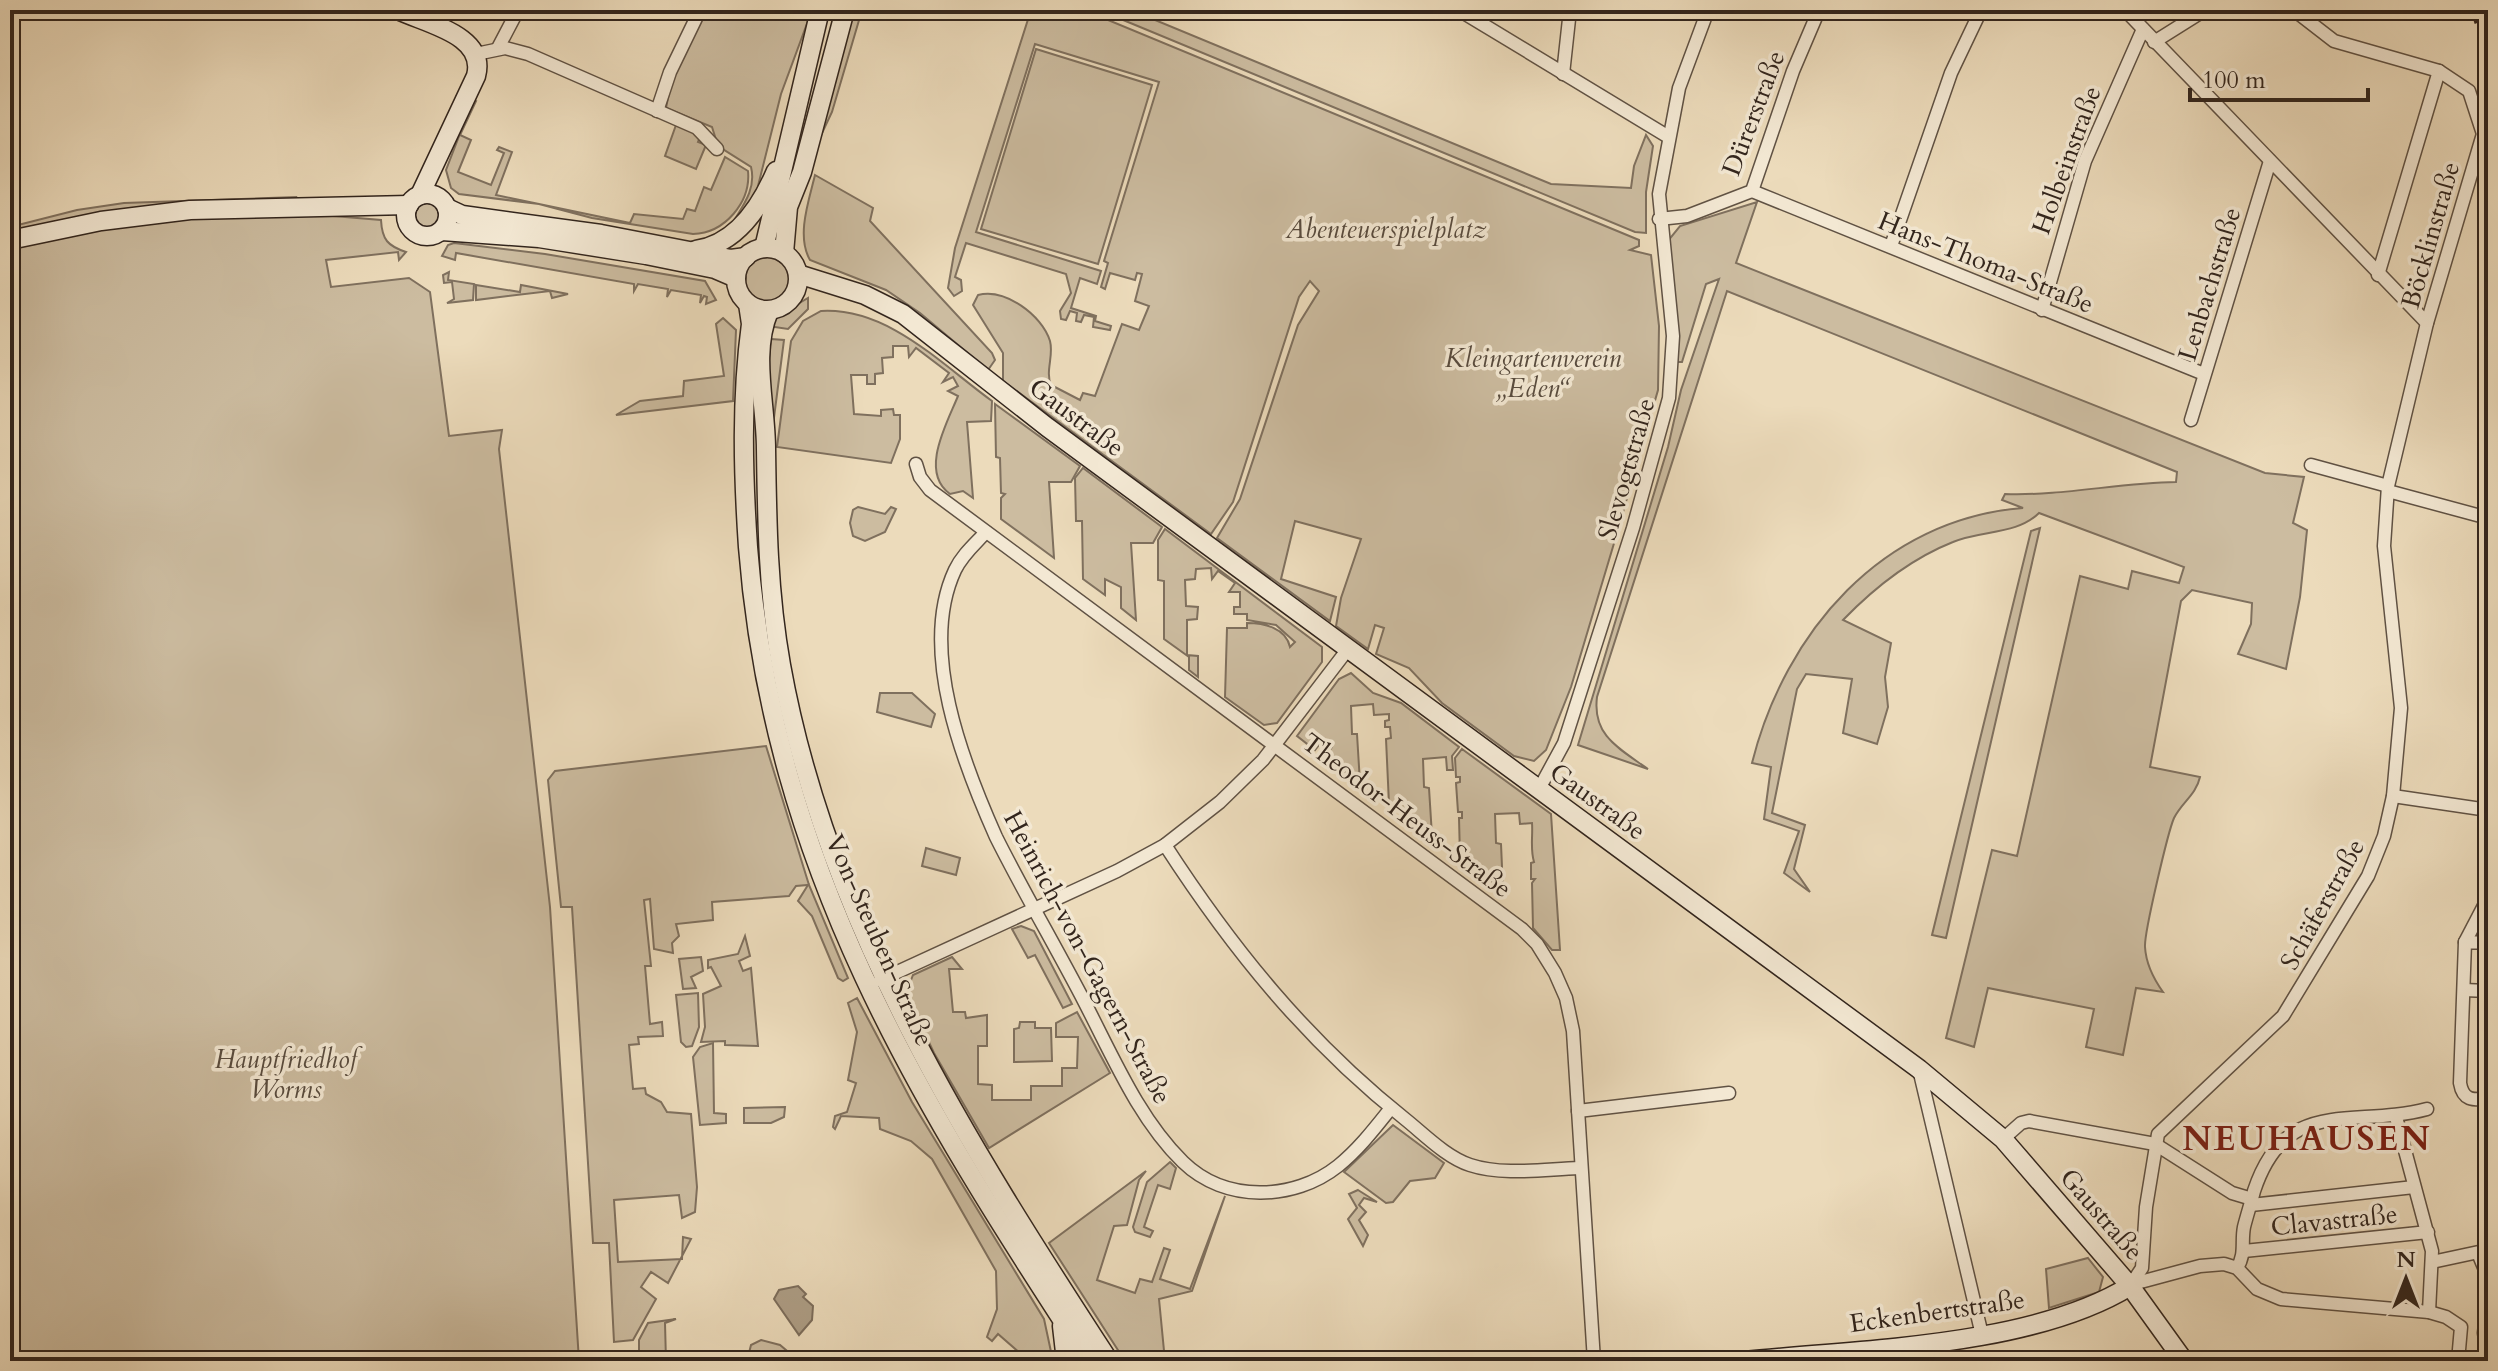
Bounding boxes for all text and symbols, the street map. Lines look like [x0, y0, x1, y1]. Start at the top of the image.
street label: Dürerstraße [1714, 46, 1793, 181]
scale bar [2190, 52, 2368, 102]
text: 100 m [2202, 64, 2266, 97]
street label: Holbeinstraße [2023, 81, 2109, 239]
street label: Böcklinstraße [2393, 158, 2468, 313]
street label: Hans-Thoma-Straße [1873, 203, 2099, 322]
street label: Lenbachstraße [2170, 203, 2249, 365]
park label: Abenteuerspielplatz [1284, 212, 1487, 247]
park label: Kleingartenverein „Eden“ [1445, 341, 1622, 406]
street label: Gaustraße [1022, 370, 1132, 465]
street label: Slevogtstraße [1589, 394, 1663, 544]
street label: Theodor-Heuss-Straße [1295, 725, 1519, 906]
street label: Gaustraße [1543, 755, 1653, 848]
street label: Heinrich-von-Gagern-Straße [995, 805, 1180, 1110]
street label: Von-Steuben-Straße [817, 829, 942, 1052]
street label: Schäferstraße [2272, 832, 2373, 976]
park label: Hauptfriedhof Worms [215, 1042, 363, 1107]
district label: NEUHAUSEN [2182, 1116, 2432, 1162]
street label: Gaustraße [2052, 1161, 2151, 1268]
street label: Clavastraße [2269, 1196, 2399, 1245]
north arrow [2366, 1239, 2446, 1319]
text: N [2396, 1245, 2416, 1275]
street label: Eckenbertstraße [1847, 1282, 2027, 1341]

